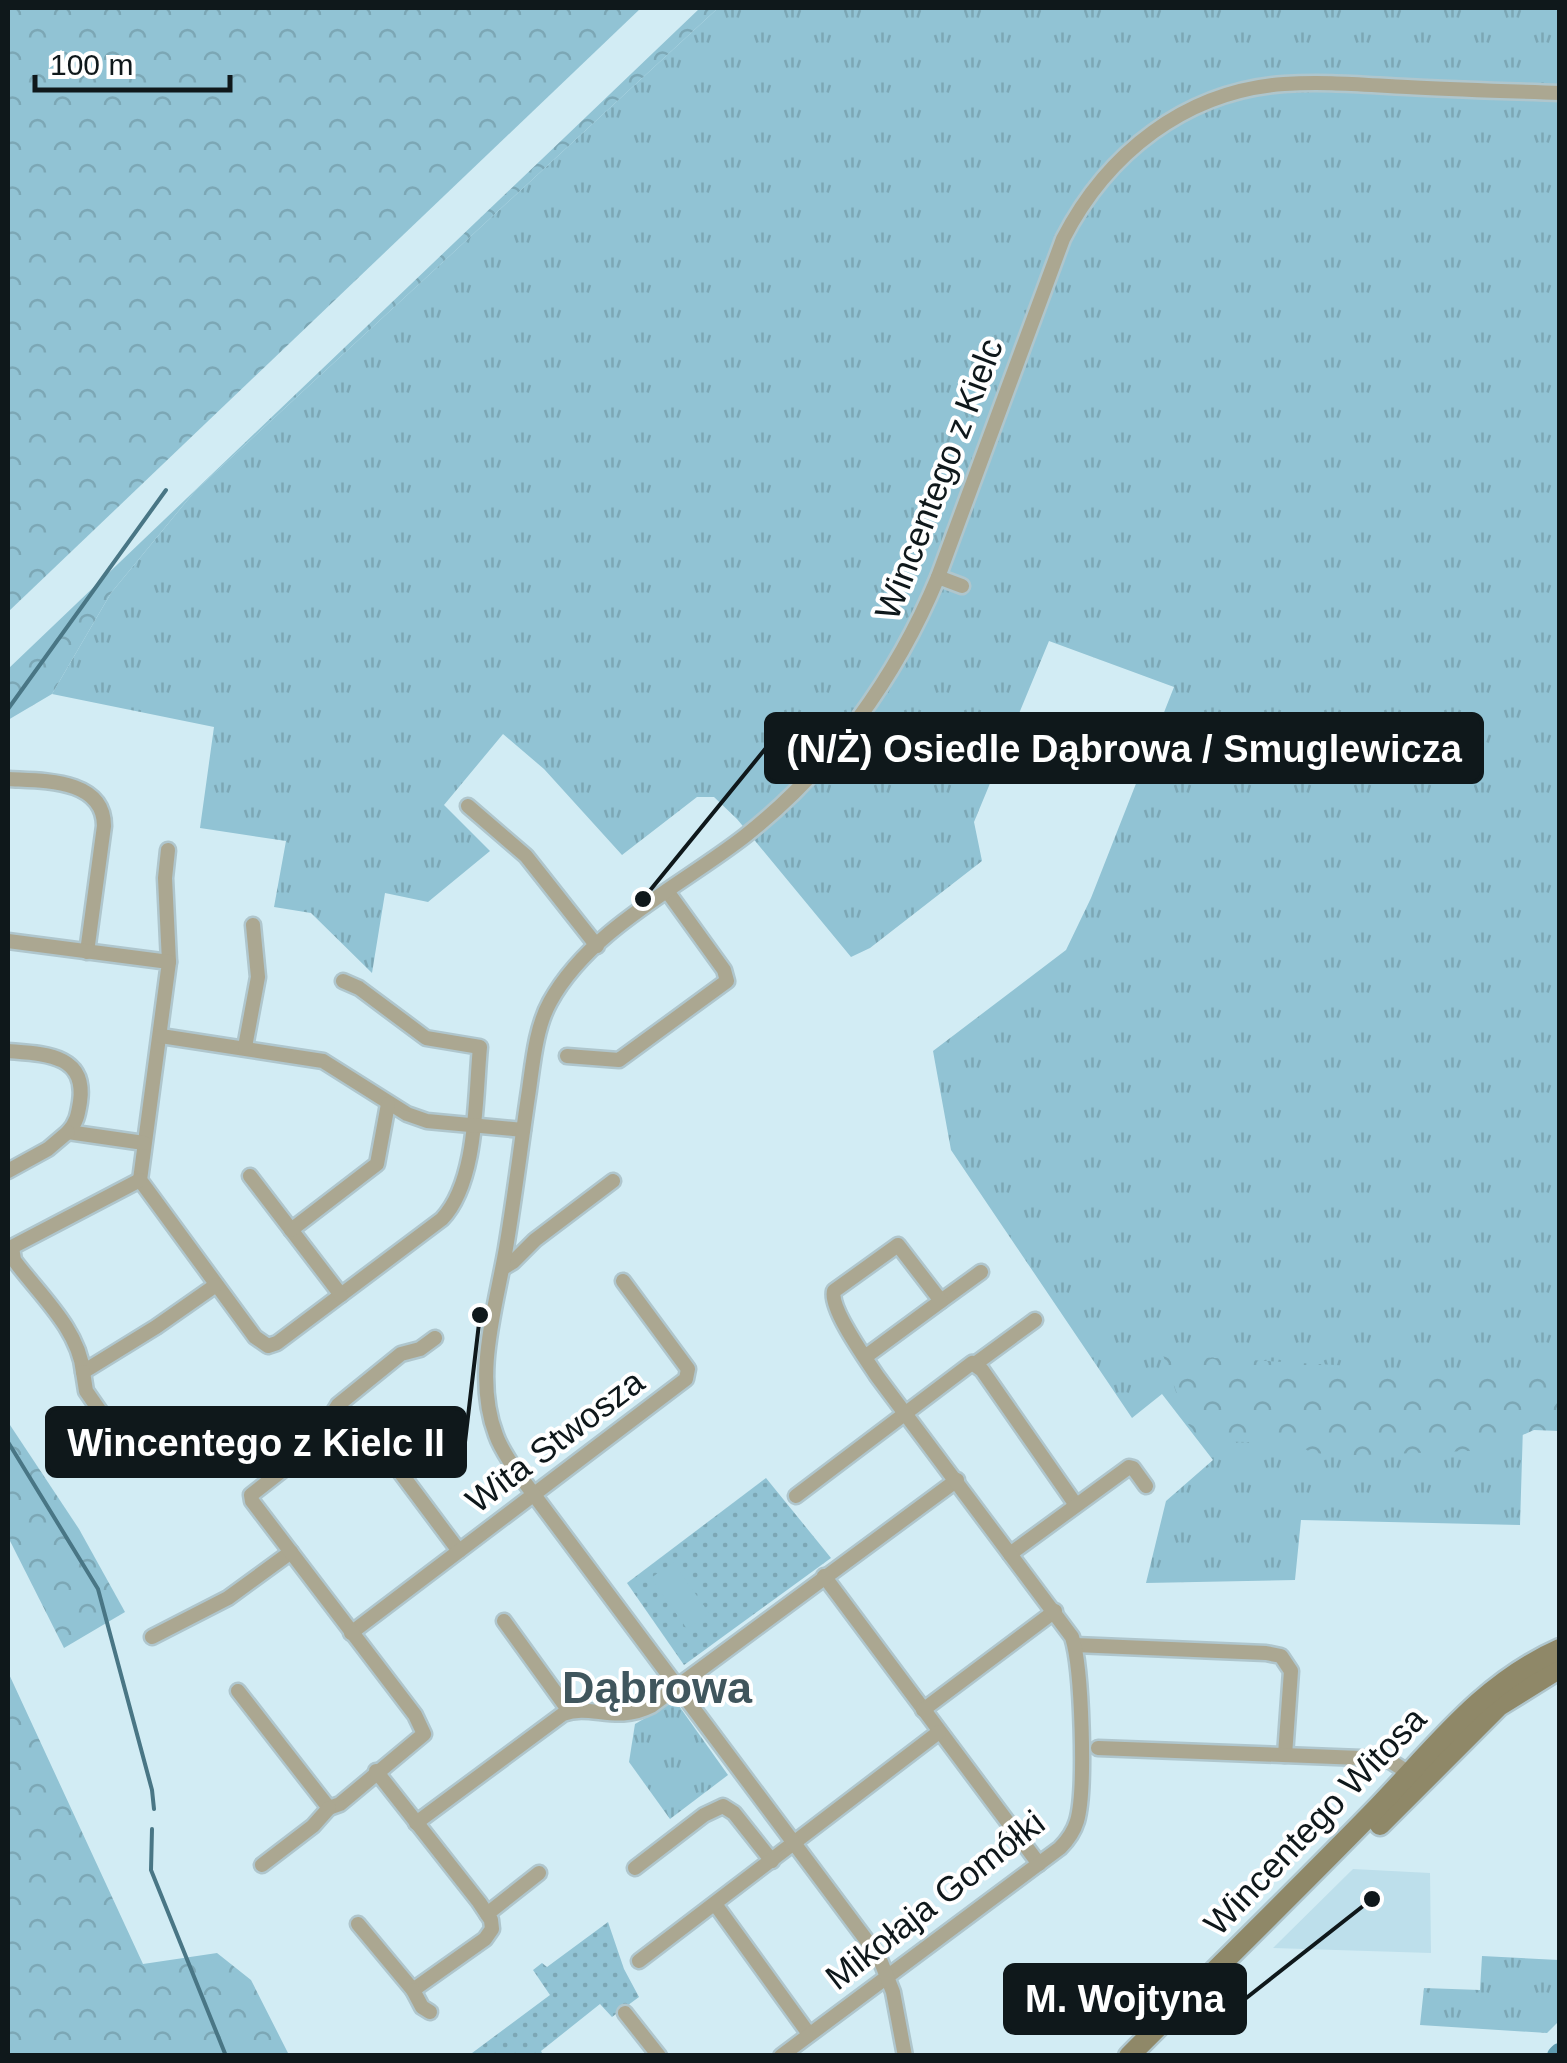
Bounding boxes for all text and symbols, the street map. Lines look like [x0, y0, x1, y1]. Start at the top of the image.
scale bar [35, 30, 230, 92]
text: 100 m [50, 48, 133, 81]
street label: Wincentego z Kielc [867, 333, 1010, 625]
callout: (N/Ż) Osiedle Dąbrowa / Smuglewicza [766, 714, 1482, 782]
text: (N/Ż) Osiedle Dąbrowa / Smuglewicza [786, 728, 1463, 770]
street label: Wita Stwosza [458, 1361, 652, 1520]
callout: Wincentego z Kielc II [47, 1408, 465, 1476]
text: Wincentego z Kielc II [67, 1422, 445, 1464]
district label: Dąbrowa [562, 1662, 753, 1713]
street label: Wincentego Witosa [1196, 1698, 1434, 1943]
street label: Mikołaja Gomółki [818, 1802, 1052, 1997]
callout: M. Wojtyna [1005, 1965, 1245, 2033]
text: M. Wojtyna [1025, 1978, 1226, 2020]

